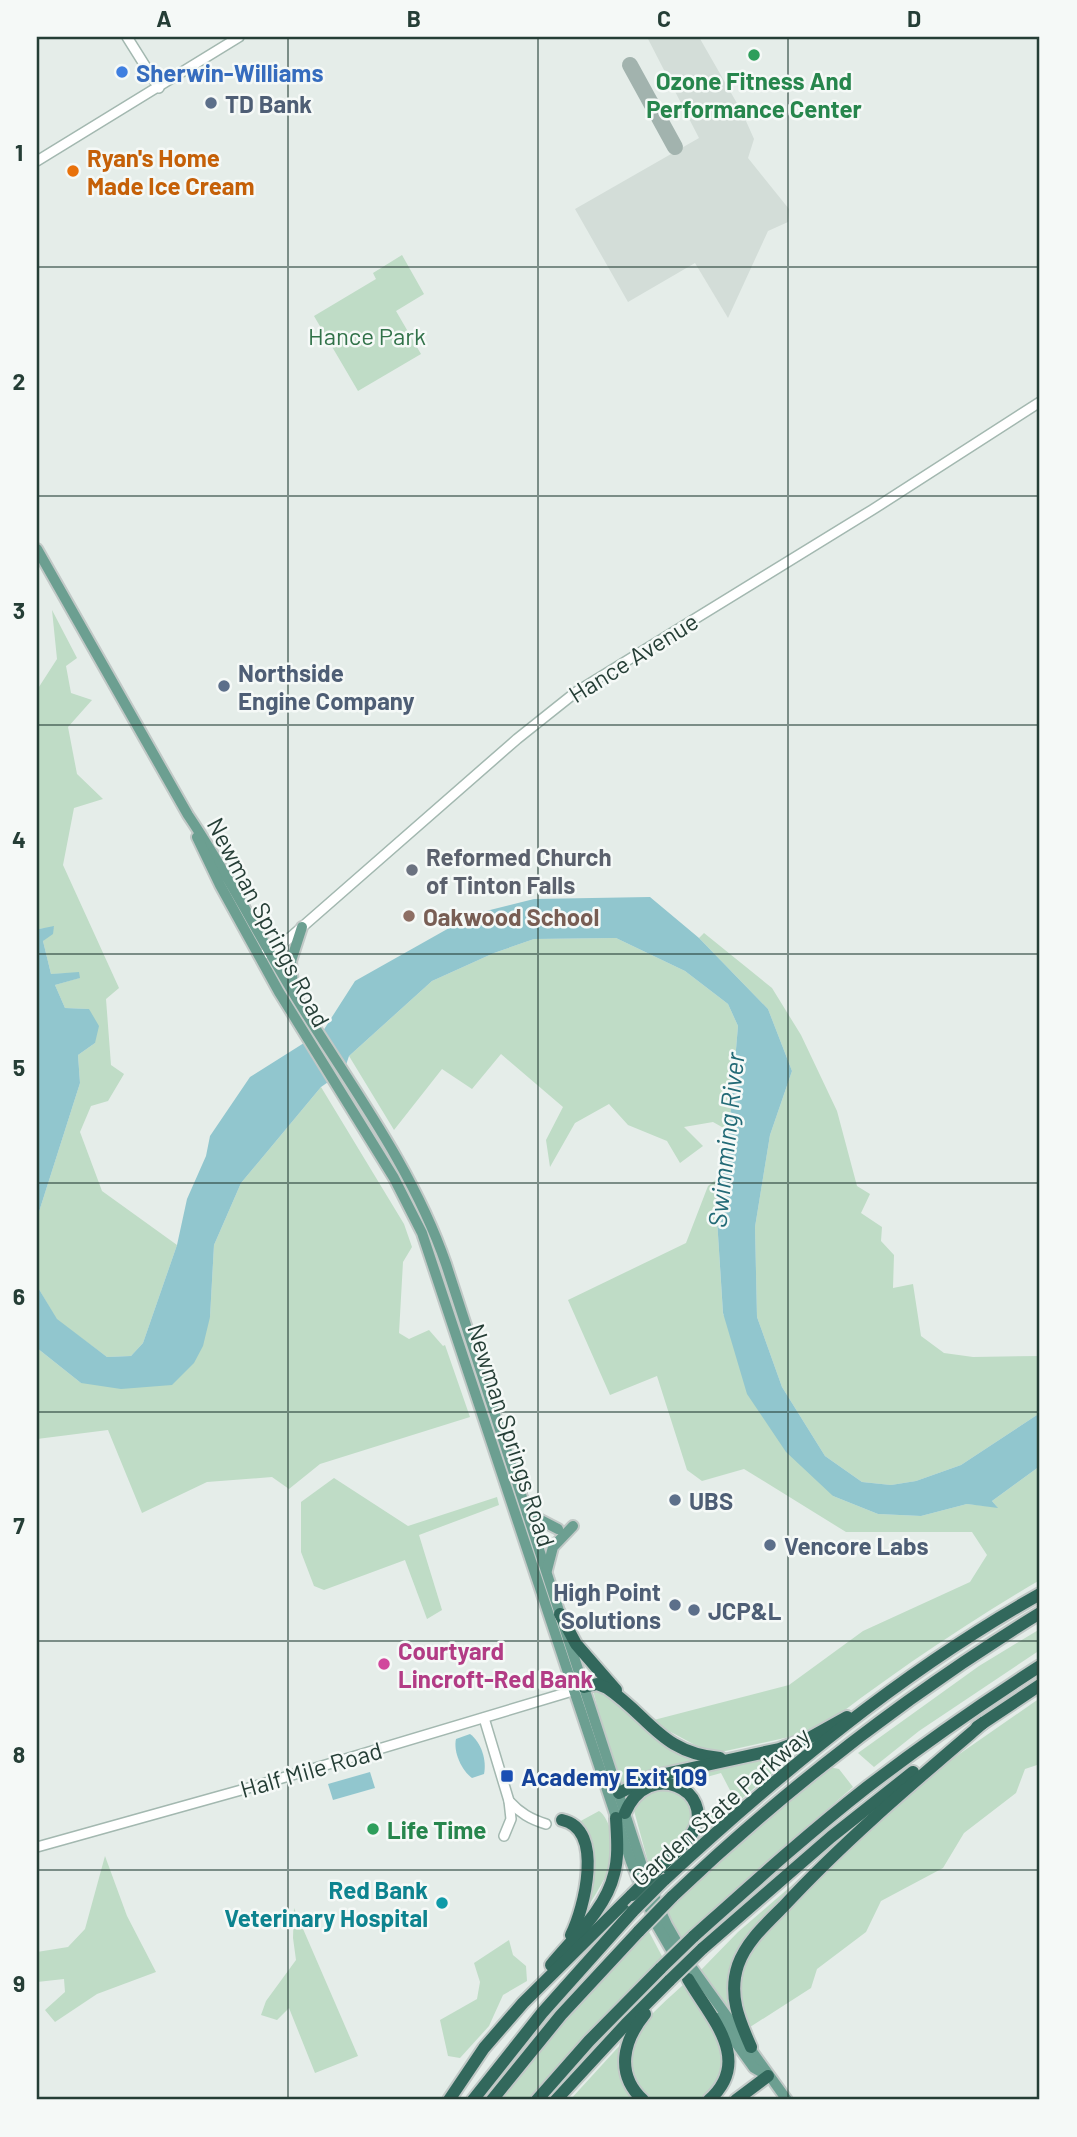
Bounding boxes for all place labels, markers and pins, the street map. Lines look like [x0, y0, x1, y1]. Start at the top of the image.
marker: Ozone Fitness And Performance Center [746, 47, 762, 63]
place label: Sherwin-Williams [136, 58, 323, 87]
marker: Sherwin-Williams [114, 64, 130, 80]
place label: Ozone Fitness And Performance Center [646, 66, 862, 123]
place label: TD Bank [225, 89, 312, 118]
marker: TD Bank [203, 95, 219, 111]
place label: Ryan's Home Made Ice Cream [87, 143, 254, 200]
marker: Ryan's Home Made Ice Cream [65, 163, 81, 179]
place label: Northside Engine Company [238, 658, 415, 715]
marker: Northside Engine Company [216, 678, 232, 694]
place label: Reformed Church of Tinton Falls [426, 842, 612, 899]
marker: Reformed Church of Tinton Falls [404, 862, 420, 878]
place label: Oakwood School [423, 902, 599, 931]
marker: Oakwood School [401, 908, 417, 924]
place label: UBS [689, 1486, 733, 1515]
marker: UBS [667, 1492, 683, 1508]
place label: Vencore Labs [784, 1531, 929, 1560]
marker: Vencore Labs [762, 1537, 778, 1553]
place label: High Point Solutions [553, 1577, 661, 1634]
place label: JCP&L [708, 1596, 782, 1625]
marker: High Point Solutions [667, 1597, 683, 1613]
marker: JCP&L [686, 1602, 702, 1618]
place label: Courtyard Lincroft-Red Bank [398, 1636, 593, 1693]
marker: Courtyard Lincroft-Red Bank [376, 1656, 392, 1672]
place label: Academy Exit 109 [521, 1762, 707, 1791]
marker: Academy Exit 109 [499, 1768, 515, 1784]
place label: Life Time [387, 1815, 486, 1844]
marker: Life Time [365, 1821, 381, 1837]
place label: Red Bank Veterinary Hospital [224, 1875, 428, 1932]
marker: Red Bank Veterinary Hospital [434, 1895, 450, 1911]

